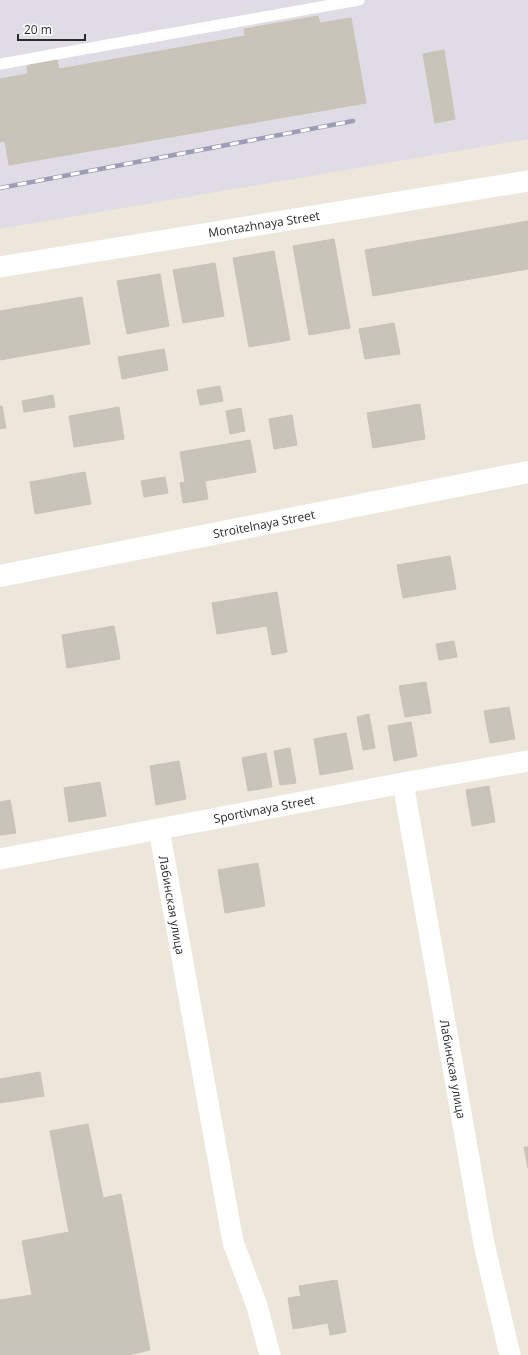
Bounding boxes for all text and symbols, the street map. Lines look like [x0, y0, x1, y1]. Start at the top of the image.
scale bar [18, 16, 85, 42]
text: 20 m [24, 21, 52, 38]
street label: Montazhnaya Street [207, 207, 321, 241]
street label: Stroitelnaya Street [212, 506, 316, 542]
street label: Sportivnaya Street [212, 791, 316, 827]
street label: Лабинская улица [155, 854, 189, 956]
street label: Лабинская улица [436, 1018, 470, 1120]

